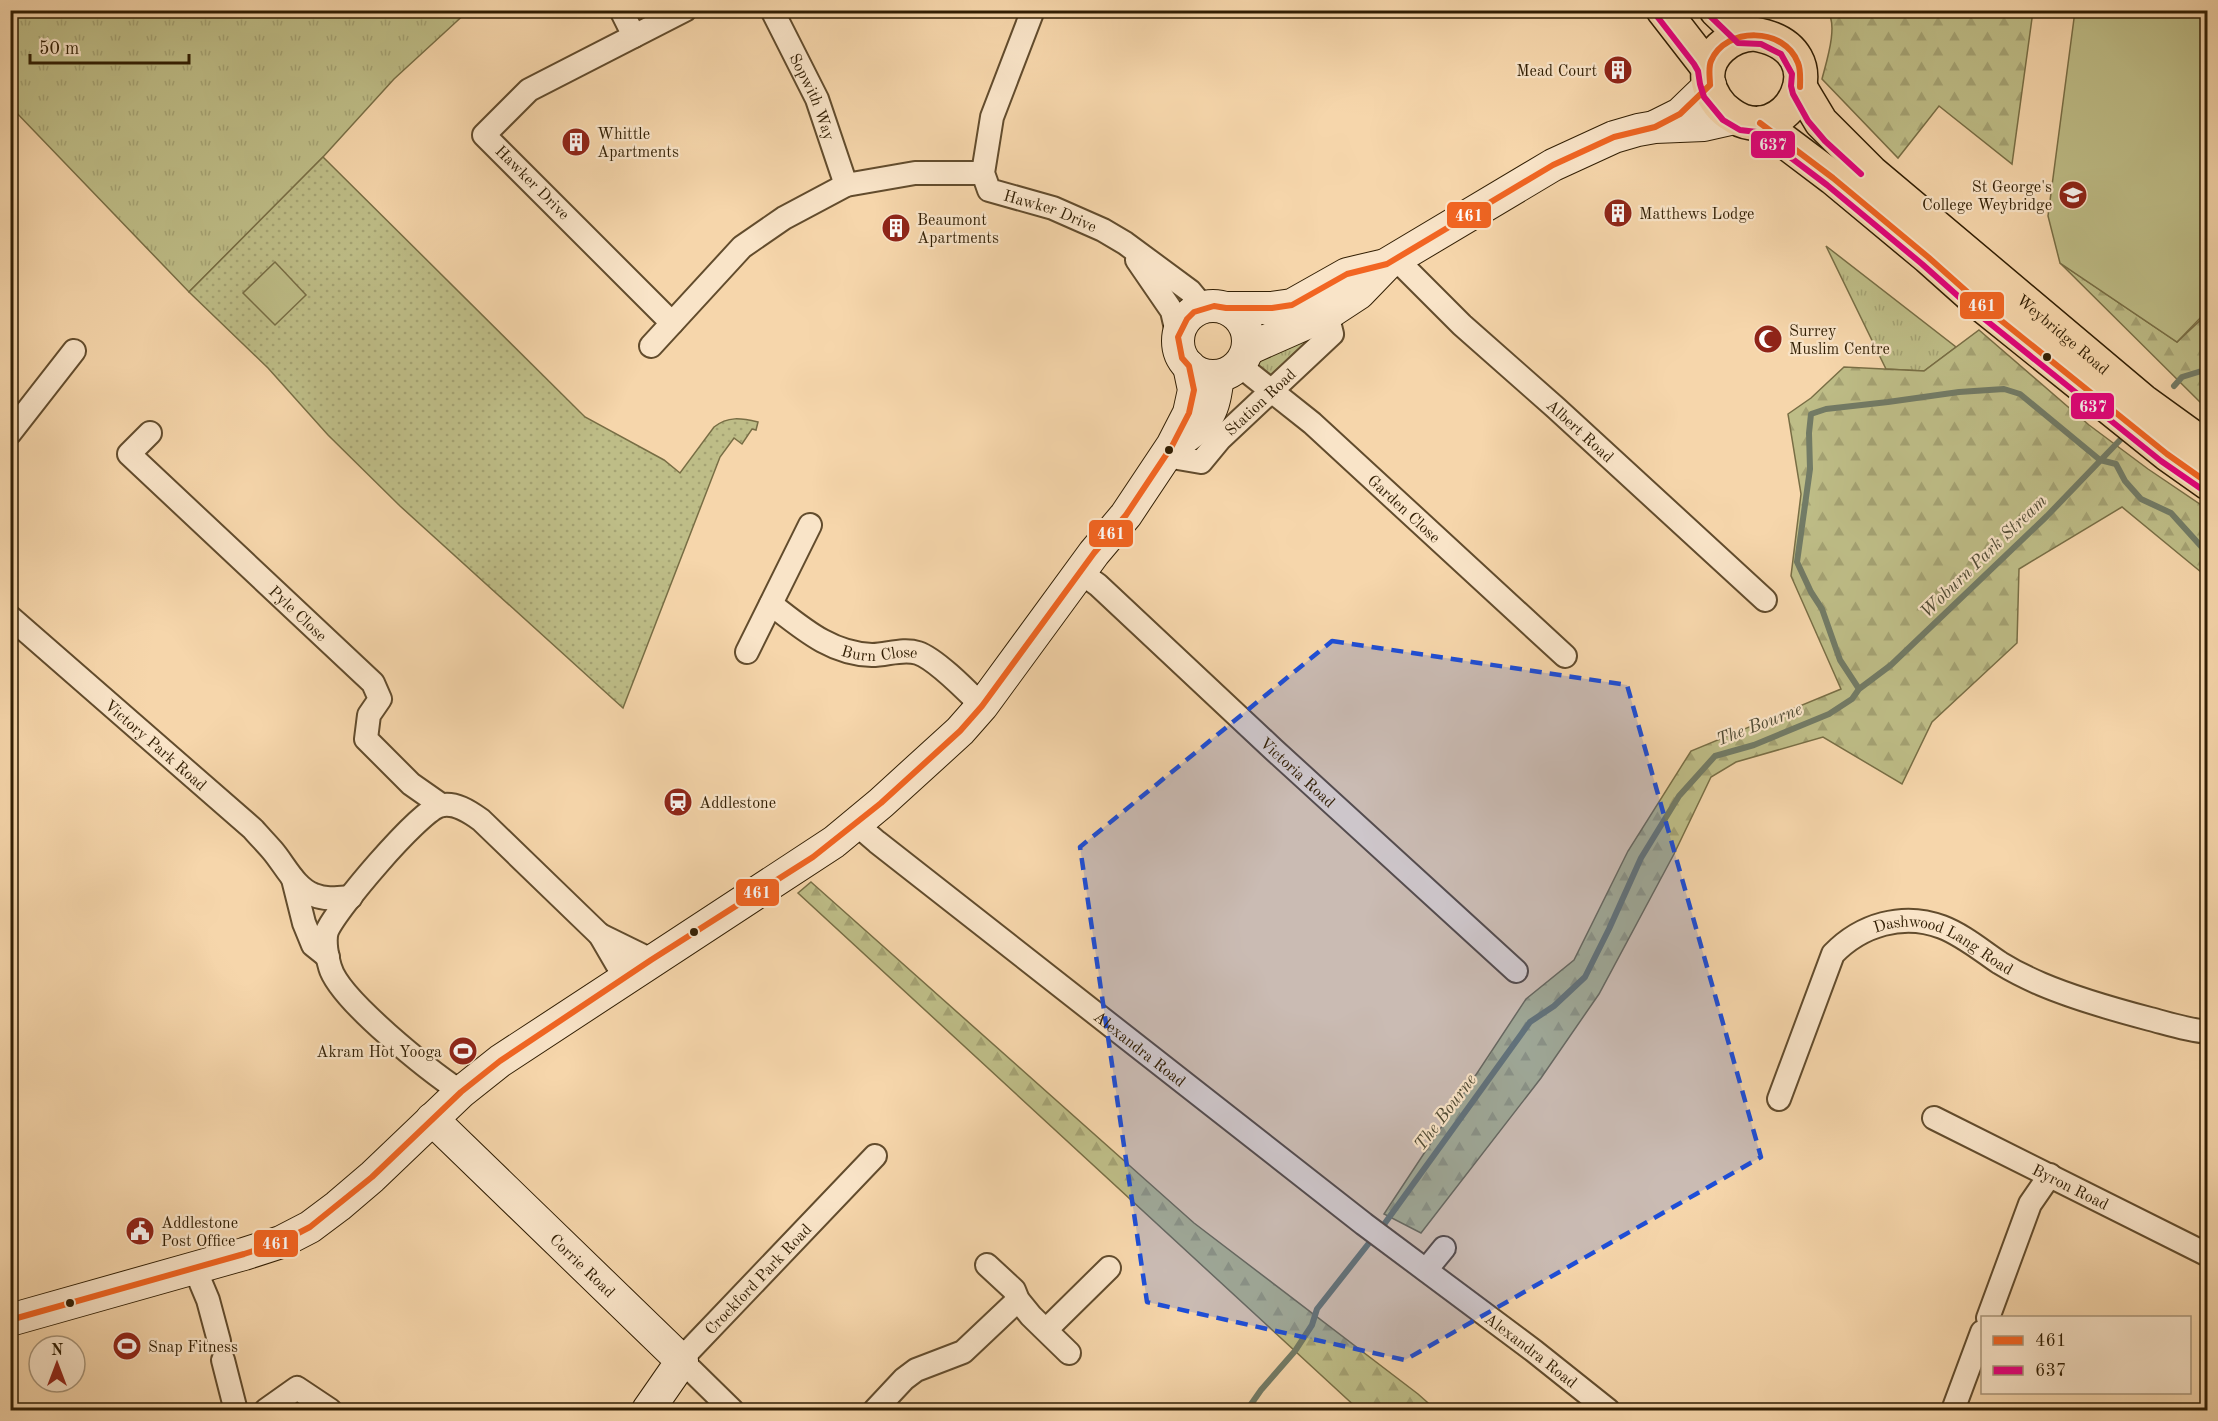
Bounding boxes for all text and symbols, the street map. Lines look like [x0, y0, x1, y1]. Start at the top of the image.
scale bar [30, 27, 189, 65]
text: 50 m [39, 40, 79, 58]
street label: Sopwith Way [785, 51, 837, 143]
building icon: Mead Court [1602, 54, 1634, 86]
place label: Mead Court [1516, 64, 1597, 80]
building icon: Whittle Apartments [560, 126, 592, 158]
place label: Whittle Apartments [597, 127, 679, 161]
line badge: 637 [1750, 130, 1796, 159]
text: 637 [1759, 138, 1787, 154]
street label: Hawker Drive [491, 143, 572, 224]
school or university icon: St George's College Weybridge [2057, 179, 2089, 211]
place label: St George's College Weybridge [1922, 180, 2052, 214]
street label: Hawker Drive [1001, 188, 1099, 236]
building icon: Matthews Lodge [1602, 197, 1634, 229]
line badge: 461 [1446, 201, 1492, 229]
place label: Matthews Lodge [1639, 207, 1754, 223]
text: 461 [1455, 209, 1483, 225]
building icon: Beaumont Apartments [880, 212, 912, 244]
place label: Beaumont Apartments [917, 213, 999, 247]
line badge: 461 [1959, 291, 2005, 320]
street label: Weybridge Road [2013, 292, 2111, 379]
text: 461 [1968, 299, 1996, 315]
mosque icon: Surrey Muslim Centre [1752, 323, 1784, 355]
place label: Surrey Muslim Centre [1789, 324, 1890, 358]
unlabelled marker [2041, 351, 2053, 363]
street label: Station Road [1223, 366, 1300, 440]
line badge: 637 [2070, 392, 2115, 420]
street label: Albert Road [1543, 398, 1616, 466]
text: 637 [2079, 400, 2107, 416]
unlabelled marker [1163, 444, 1175, 456]
street label: Garden Close [1364, 473, 1442, 547]
water label: Woburn Park Stream [1917, 491, 2051, 622]
line badge: 461 [1088, 519, 1134, 548]
text: 461 [1097, 527, 1125, 543]
street label: Pyle Close [265, 584, 329, 645]
street label: Burn Close [839, 644, 919, 665]
street label: Victory Park Road [101, 698, 209, 795]
water label: The Bourne [1714, 700, 1805, 750]
street label: Victoria Road [1256, 735, 1337, 811]
station icon: Addlestone [662, 786, 694, 818]
place label: Addlestone [699, 796, 776, 812]
line badge: 461 [735, 878, 780, 907]
text: 461 [743, 886, 771, 902]
street label: Dashwood Lang Road [1872, 915, 2015, 979]
unlabelled marker [688, 926, 700, 938]
street label: Alexandra Road [1090, 1009, 1188, 1091]
sports icon: Akram Hot Yooga [447, 1035, 479, 1067]
place label: Akram Hot Yooga [316, 1045, 442, 1061]
water label: The Bourne [1411, 1071, 1480, 1154]
street label: Byron Road [2029, 1163, 2111, 1214]
public building icon: Addlestone Post Office [124, 1215, 156, 1247]
place label: Addlestone Post Office [161, 1216, 238, 1250]
street label: Crockford Park Road [703, 1222, 816, 1339]
line badge: 461 [253, 1229, 299, 1258]
street label: Corrie Road [546, 1232, 617, 1301]
text: 461 [262, 1237, 290, 1253]
unlabelled marker [64, 1297, 76, 1309]
street label: Alexandra Road [1481, 1311, 1579, 1392]
legend [1981, 1316, 2191, 1394]
sports icon: Snap Fitness [111, 1330, 143, 1362]
text: 461 [2035, 1332, 2066, 1350]
north arrow [27, 1334, 87, 1394]
place label: Snap Fitness [148, 1340, 238, 1356]
text: N [51, 1343, 64, 1359]
text: 637 [2035, 1362, 2066, 1380]

